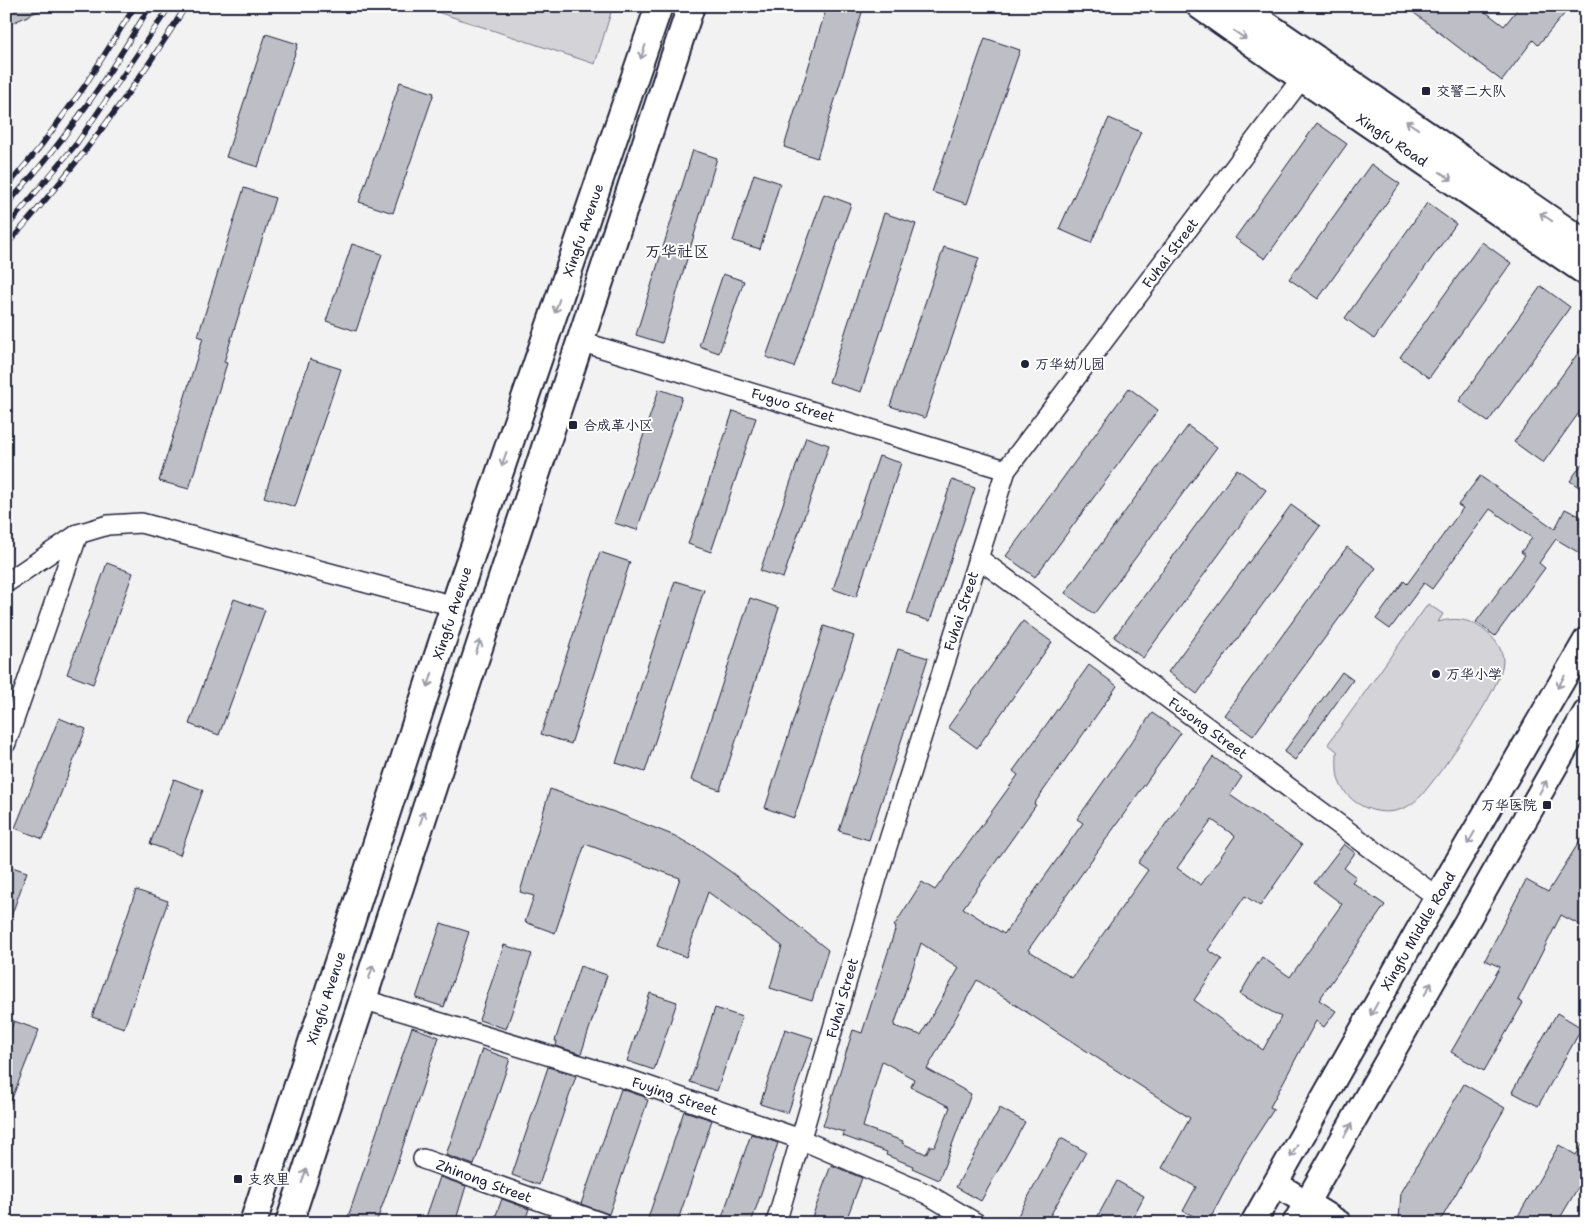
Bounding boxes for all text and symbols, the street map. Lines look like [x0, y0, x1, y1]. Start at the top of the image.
one-way arrow [1233, 30, 1247, 40]
one-way arrow [638, 44, 647, 60]
place label: 交警二大队 [1436, 82, 1506, 100]
marker: 交警二大队 [1420, 85, 1432, 97]
street label: Xingfu Road [1353, 109, 1431, 171]
one-way arrow [1405, 120, 1419, 130]
one-way arrow [1439, 171, 1453, 181]
street label: Xingfu Avenue [559, 181, 607, 279]
one-way arrow [1539, 212, 1553, 222]
street label: Fuhai Street [1138, 215, 1202, 291]
district label: 万华社区 [645, 241, 709, 262]
one-way arrow [552, 297, 561, 313]
place label: 万华幼儿园 [1035, 355, 1105, 373]
marker: 万华幼儿园 [1019, 358, 1031, 370]
street label: Fuguo Street [749, 384, 837, 426]
place label: 合成革小区 [583, 416, 653, 434]
marker: 合成革小区 [567, 419, 579, 431]
one-way arrow [499, 451, 509, 467]
street label: Xingfu Avenue [428, 564, 476, 662]
street label: Fuhai Street [940, 569, 982, 653]
one-way arrow [474, 640, 483, 655]
place label: 万华小学 [1446, 665, 1502, 683]
marker: 万华小学 [1430, 668, 1442, 680]
one-way arrow [425, 671, 434, 687]
one-way arrow [1556, 674, 1566, 688]
street label: Fusong Street [1165, 693, 1251, 763]
one-way arrow [1539, 780, 1549, 794]
place label: 万华医院 [1481, 796, 1537, 814]
marker: 万华医院 [1541, 799, 1553, 811]
one-way arrow [417, 810, 427, 826]
one-way arrow [1466, 830, 1476, 844]
street label: Xingfu Middle Road [1377, 868, 1459, 994]
street label: Xingfu Avenue [302, 949, 350, 1047]
street label: Fuhai Street [822, 956, 862, 1040]
one-way arrow [366, 964, 376, 980]
one-way arrow [1424, 982, 1434, 996]
one-way arrow [1368, 1002, 1378, 1016]
street label: Fuying Street [630, 1073, 720, 1119]
one-way arrow [1343, 1123, 1353, 1137]
one-way arrow [1289, 1143, 1298, 1158]
street label: Zhinong Street [434, 1155, 534, 1207]
one-way arrow [299, 1169, 309, 1185]
place label: 支农里 [248, 1170, 290, 1188]
marker: 支农里 [232, 1173, 244, 1185]

